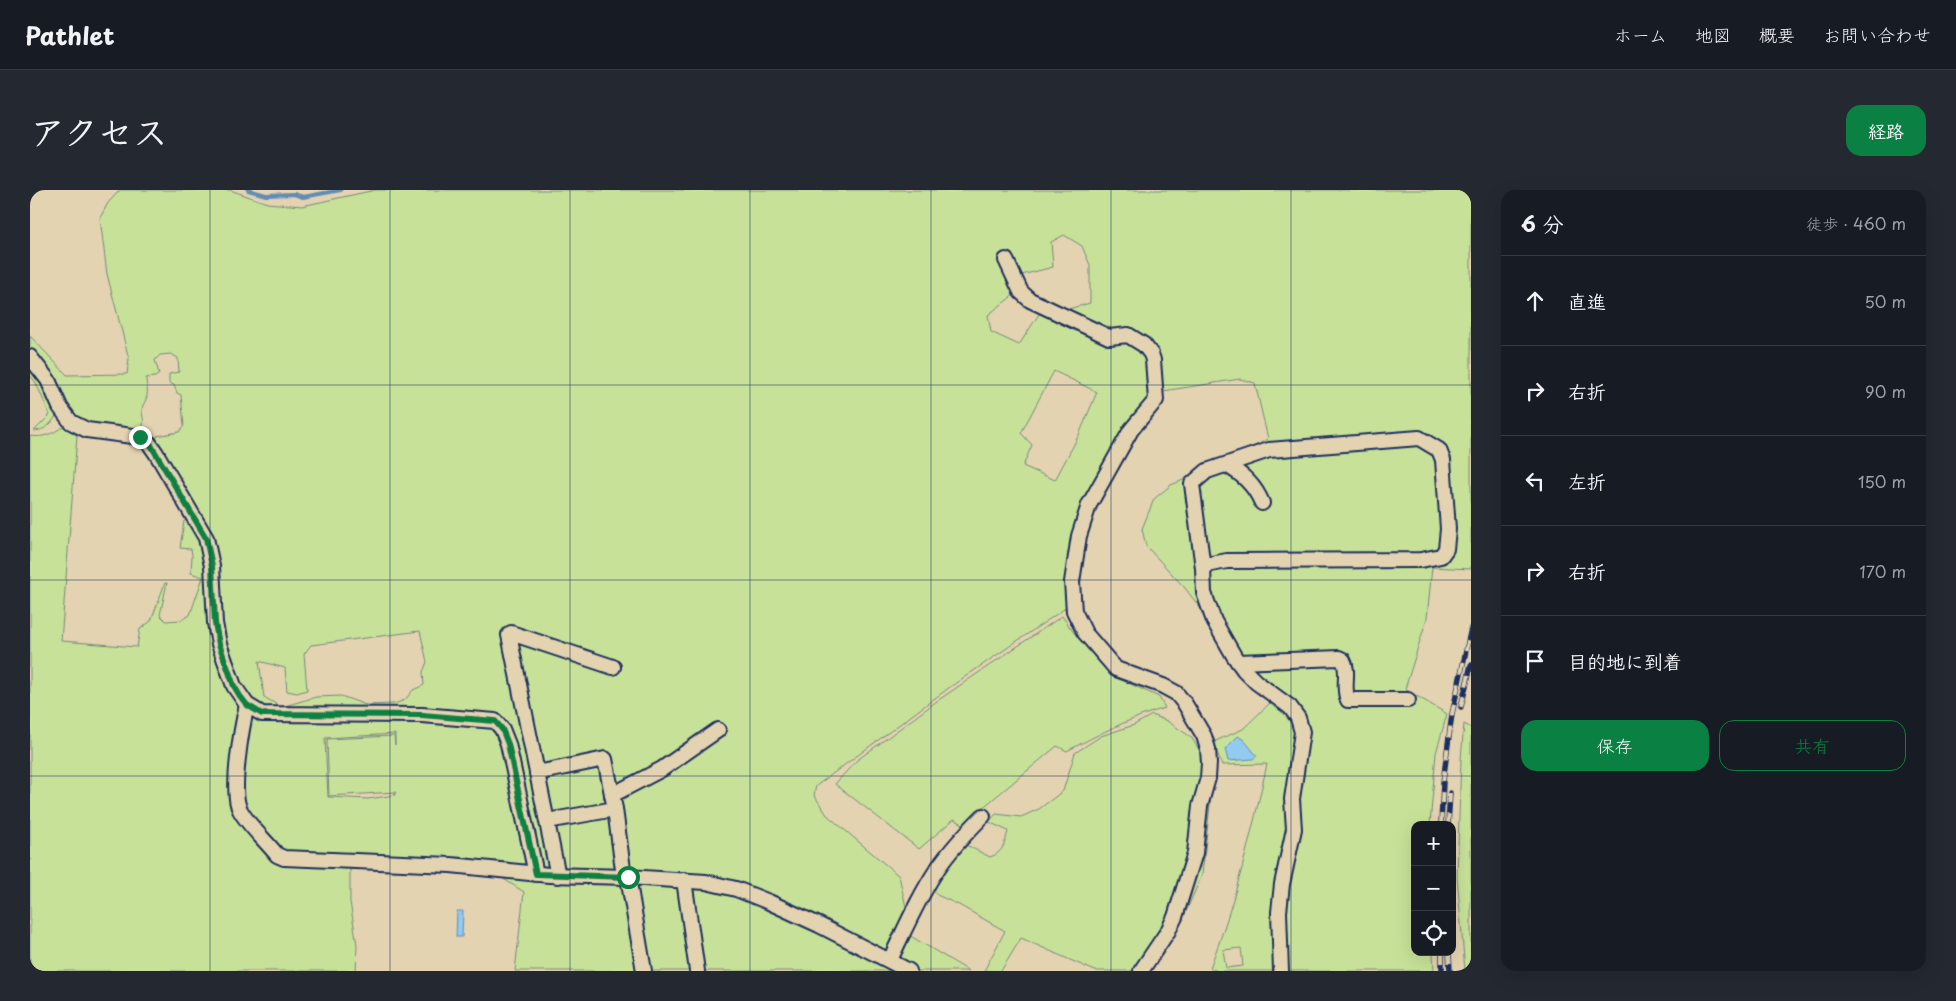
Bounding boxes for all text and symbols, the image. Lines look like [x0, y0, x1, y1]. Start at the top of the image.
text: Pathlet [25, 17, 115, 53]
text: ホーム [1614, 21, 1667, 48]
text: 地図 [1695, 21, 1731, 48]
text: 概要 [1759, 21, 1795, 48]
text: お問い合わせ [1823, 21, 1931, 48]
text: アクセス [30, 104, 168, 157]
button: 経路 [1846, 105, 1926, 156]
text: 6 分 [1521, 207, 1564, 239]
text: 徒歩 · 460 m [1806, 211, 1906, 235]
icon: ahead [1521, 287, 1549, 315]
text: 直進 [1568, 287, 1606, 315]
text: 50 m [1865, 289, 1906, 313]
icon: right [1521, 377, 1549, 405]
text: 右折 [1568, 377, 1606, 405]
text: 90 m [1865, 379, 1906, 403]
route end [129, 426, 152, 449]
icon: left [1521, 467, 1549, 495]
text: 左折 [1568, 467, 1606, 495]
text: 150 m [1858, 469, 1906, 493]
icon: right [1521, 557, 1549, 585]
text: 右折 [1568, 557, 1606, 585]
text: 170 m [1860, 559, 1906, 583]
icon: arrive [1521, 647, 1549, 675]
text: 目的地に到着 [1568, 647, 1682, 675]
button: 保存 [1521, 720, 1709, 771]
button: 共有 [1719, 720, 1906, 771]
map controls [1411, 821, 1456, 956]
button: + [1411, 821, 1456, 866]
route start [617, 866, 640, 889]
button: − [1411, 866, 1456, 911]
button: locate [1411, 911, 1456, 956]

